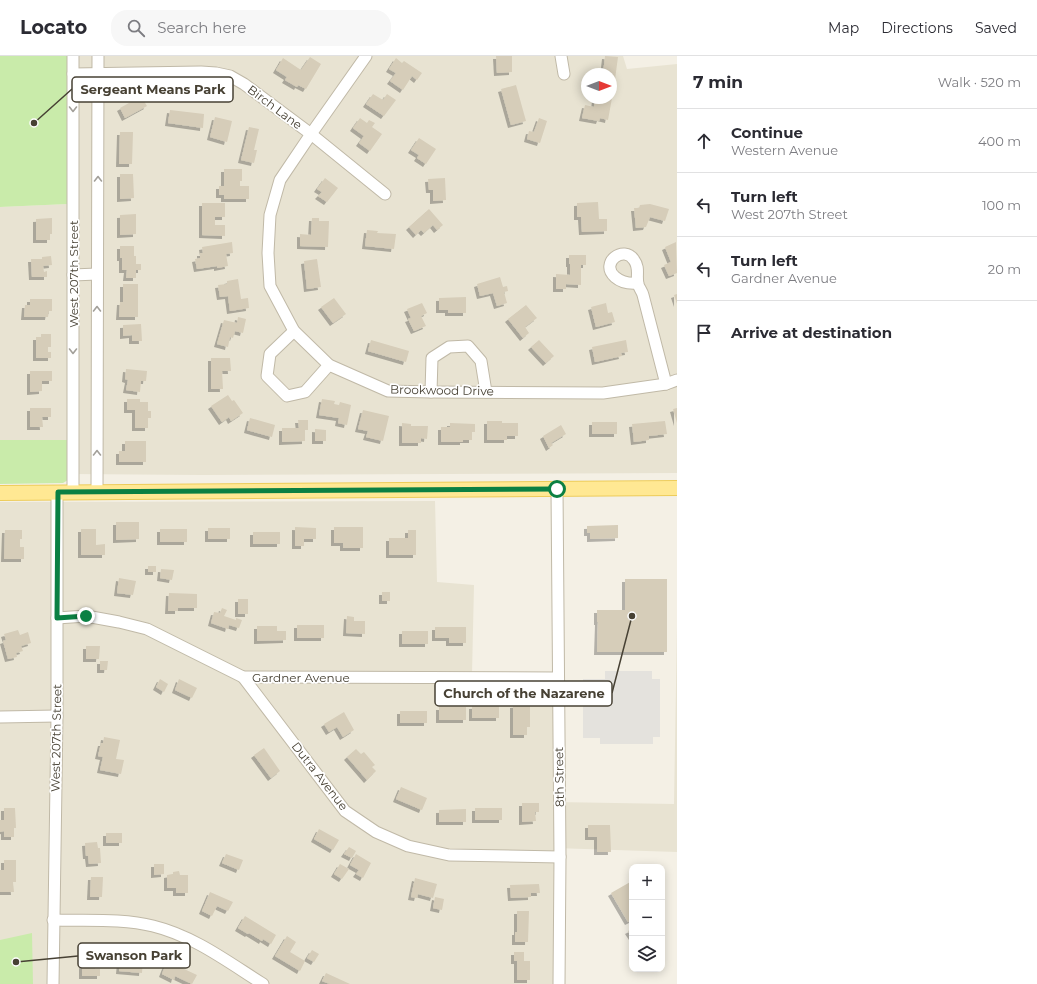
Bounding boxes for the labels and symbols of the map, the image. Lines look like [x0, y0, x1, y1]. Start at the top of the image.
north arrow [581, 68, 617, 104]
callout: Sergeant Means Park [72, 77, 233, 102]
text: Sergeant Means Park [81, 81, 226, 97]
street label: Birch Lane [245, 82, 305, 132]
one-way arrow [69, 106, 77, 112]
one-way arrow [94, 176, 102, 182]
street label: West 207th Street [66, 220, 81, 328]
one-way arrow [93, 306, 101, 312]
one-way arrow [69, 348, 77, 354]
street label: Brookwood Drive [390, 382, 494, 398]
one-way arrow [93, 450, 101, 456]
route start [548, 480, 566, 498]
route end [77, 607, 95, 625]
street label: Gardner Avenue [252, 670, 350, 685]
callout: Church of the Nazarene [435, 681, 612, 706]
street label: West 207th Street [48, 684, 64, 792]
text: Church of the Nazarene [443, 685, 605, 701]
street label: Dutra Avenue [289, 739, 351, 813]
street label: 8th Street [551, 747, 567, 807]
callout: Swanson Park [78, 943, 190, 968]
text: Swanson Park [86, 947, 183, 963]

